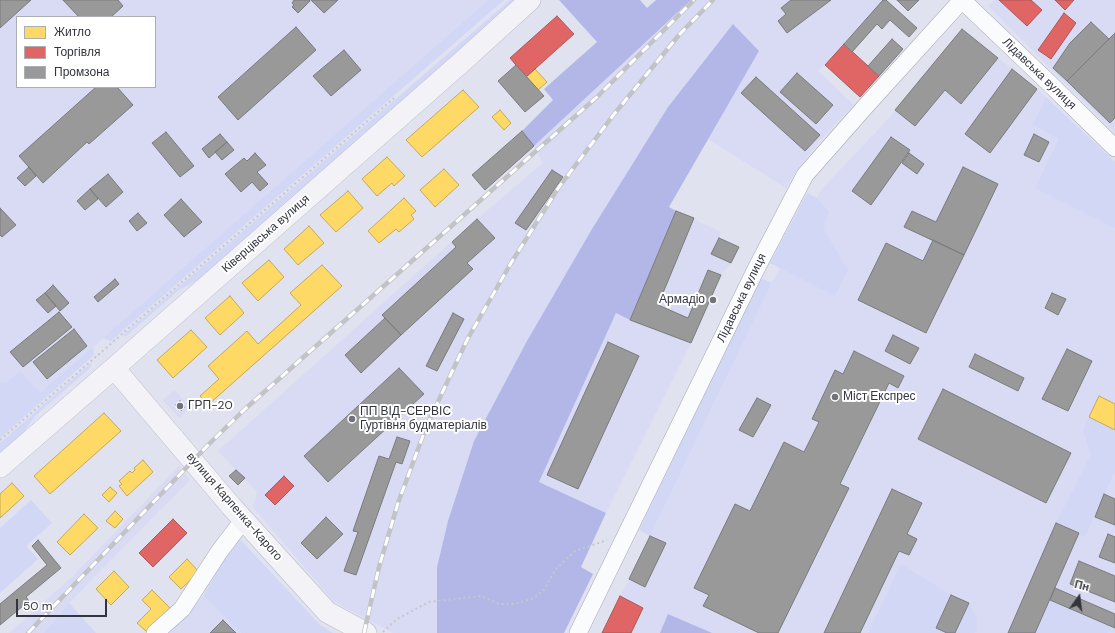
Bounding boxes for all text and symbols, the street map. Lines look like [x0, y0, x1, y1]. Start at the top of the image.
legend [16, 16, 156, 88]
text: Житло [54, 24, 91, 40]
street label: Лідавська вулиця [999, 35, 1079, 113]
text: Торгівля [54, 44, 100, 60]
text: Промзона [54, 64, 109, 80]
street label: Ківерцівська вулиця [219, 192, 313, 276]
street label: Лідавська вулиця [714, 251, 770, 345]
place label: Армадіо [659, 293, 705, 307]
marker: Армадіо [708, 295, 718, 305]
place label: Міст Експрес [843, 390, 916, 404]
marker: Міст Експрес [830, 392, 840, 402]
place label: ГРП-20 [188, 399, 233, 413]
marker: ГРП-20 [175, 401, 185, 411]
place label: ПП ВІД-СЕРВІС Гуртівня будматеріалів [360, 405, 487, 433]
marker: ПП ВІД-СЕРВІС Гуртівня будматеріалів [347, 414, 357, 424]
street label: вулиця Карпенка-Карого [183, 450, 285, 564]
north arrow [1059, 577, 1099, 617]
text: Пн [1073, 577, 1091, 594]
scale bar [18, 591, 109, 617]
text: 50 m [23, 598, 52, 614]

